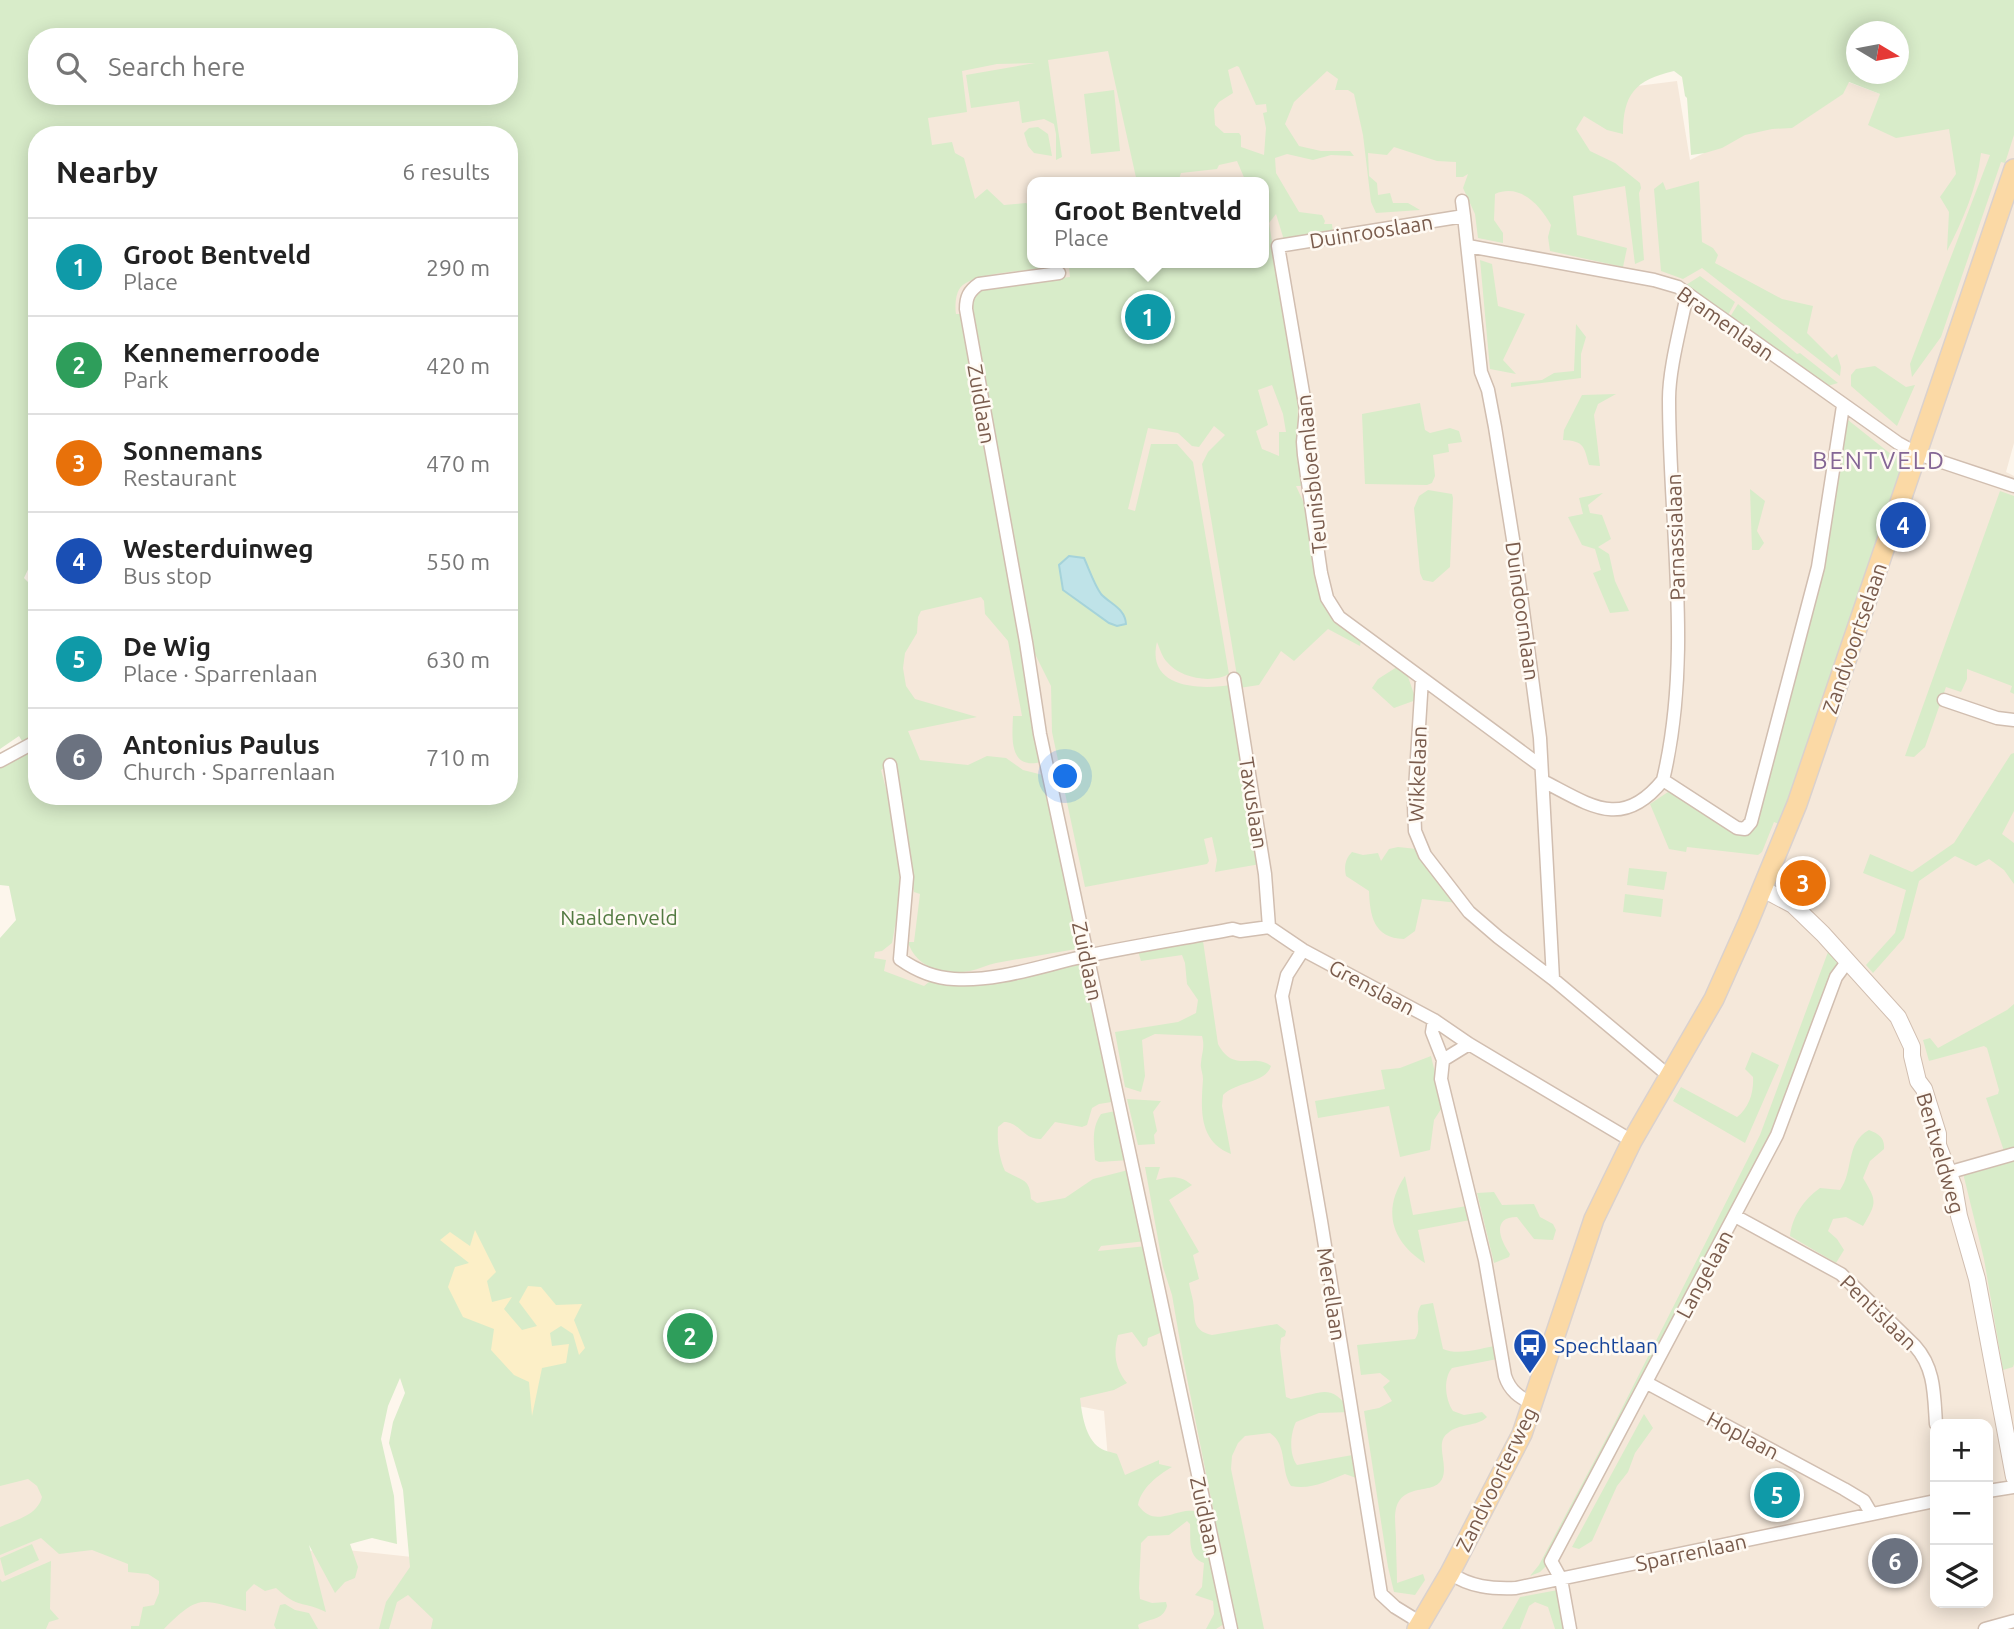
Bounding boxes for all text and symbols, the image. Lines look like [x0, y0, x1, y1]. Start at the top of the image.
north arrow [1846, 21, 1909, 84]
search box [28, 28, 518, 105]
icon: search [52, 48, 90, 86]
text: Search here [108, 52, 245, 81]
text: Nearby [56, 155, 158, 189]
text: 6 results [402, 159, 490, 184]
popup [1027, 177, 1269, 268]
text: Groot Bentveld [1054, 196, 1242, 225]
street label: Duinrooslaan [1308, 209, 1434, 253]
text: Place [1054, 225, 1109, 250]
text: Groot Bentveld [123, 240, 311, 269]
text: 1 [73, 255, 85, 280]
text: 290 m [426, 255, 490, 280]
text: Place [123, 269, 178, 294]
street label: Bramenlaan [1673, 281, 1779, 365]
pin: 1 [1125, 291, 1171, 343]
text: Kennemerroode [123, 338, 320, 367]
text: 2 [73, 353, 85, 378]
text: 420 m [426, 353, 490, 378]
street label: Zuidlaan [963, 362, 1001, 446]
text: Park [123, 367, 169, 392]
street label: Teunisbloemlaan [1291, 393, 1331, 555]
text: Sonnemans [123, 436, 263, 465]
district label: BENTVELD [1812, 447, 1946, 474]
text: 3 [73, 451, 85, 476]
text: 470 m [426, 451, 490, 476]
text: Restaurant [123, 465, 237, 490]
street label: Parnassialaan [1661, 473, 1689, 601]
pin: 4 [1880, 499, 1926, 551]
text: Westerduinweg [123, 534, 314, 563]
street label: Duindoornlaan [1501, 540, 1545, 682]
text: 4 [73, 549, 85, 574]
text: 550 m [426, 549, 490, 574]
street label: Zandvoortselaan [1817, 559, 1891, 717]
text: Bus stop [123, 563, 212, 588]
text: De Wig [123, 632, 211, 661]
text: 5 [73, 647, 85, 672]
text: 630 m [426, 647, 490, 672]
text: Place · Sparrenlaan [123, 661, 318, 686]
street label: Wikkelaan [1403, 725, 1431, 823]
text: Antonius Paulus [123, 730, 320, 759]
text: 6 [73, 745, 85, 770]
text: 710 m [426, 745, 490, 770]
street label: Taxuslaan [1235, 755, 1273, 851]
text: Church · Sparrenlaan [123, 759, 336, 784]
your location [1048, 759, 1082, 793]
pin: 3 [1780, 857, 1826, 909]
park label: Naaldenveld [560, 905, 678, 929]
street label: Zuidlaan [1068, 919, 1108, 1003]
street label: Grenslaan [1325, 954, 1419, 1020]
street label: Bentveldweg [1912, 1090, 1970, 1216]
street label: Langelaan [1671, 1226, 1737, 1322]
street label: Merellaan [1313, 1246, 1351, 1342]
street label: Pentislaan [1836, 1270, 1922, 1354]
pin: 2 [667, 1310, 713, 1362]
bus stop icon: Spechtlaan [1511, 1326, 1549, 1375]
place label: Spechtlaan [1554, 1333, 1658, 1357]
street label: Zandvoorterweg [1451, 1403, 1541, 1555]
street label: Hoplaan [1703, 1406, 1783, 1464]
map controls [1930, 1419, 1993, 1608]
button: + [1930, 1419, 1993, 1482]
pin: 5 [1754, 1469, 1800, 1521]
street label: Zuidlaan [1186, 1474, 1226, 1558]
button: − [1930, 1482, 1993, 1545]
street label: Sparrenlaan [1633, 1529, 1749, 1575]
pin: 6 [1872, 1535, 1918, 1587]
button: layers [1930, 1545, 1993, 1608]

